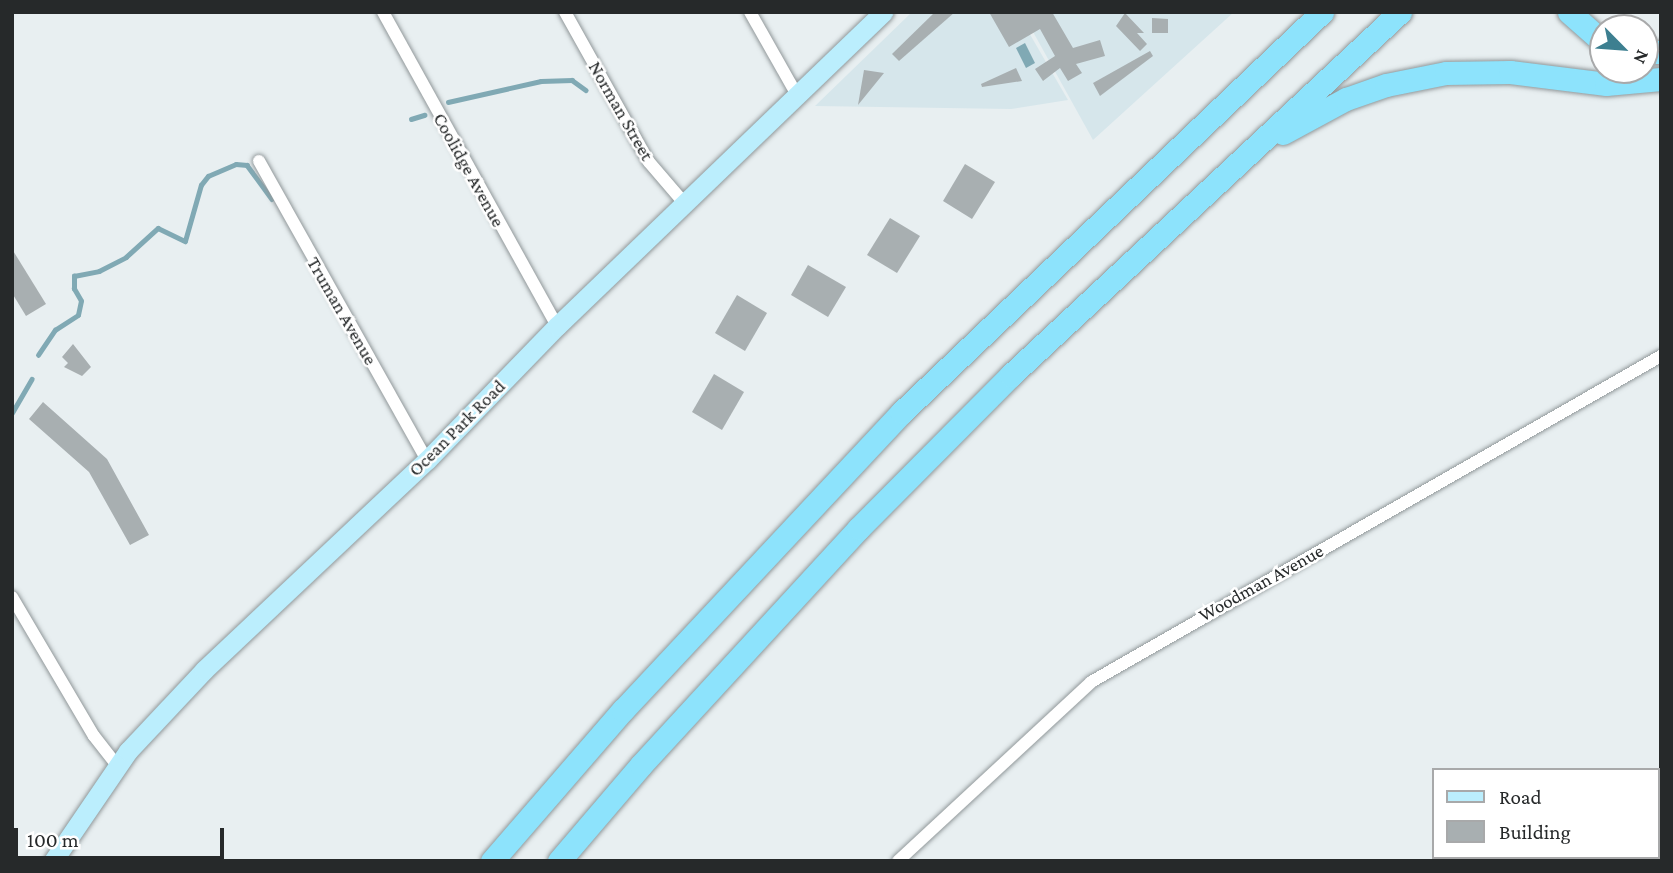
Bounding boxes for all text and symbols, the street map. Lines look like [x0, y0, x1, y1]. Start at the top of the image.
north arrow [1589, 14, 1659, 84]
text: N [1629, 47, 1654, 68]
street label: Norman Street [583, 57, 659, 165]
street label: Coolidge Avenue [428, 109, 510, 231]
street label: Truman Avenue [302, 253, 382, 369]
street label: Ocean Park Road [404, 375, 510, 481]
street label: Woodman Avenue [1195, 539, 1327, 627]
legend [1432, 768, 1659, 859]
text: Road [1499, 785, 1542, 809]
scale bar [18, 814, 228, 858]
text: Building [1499, 820, 1571, 844]
text: 100 m [27, 828, 79, 852]

